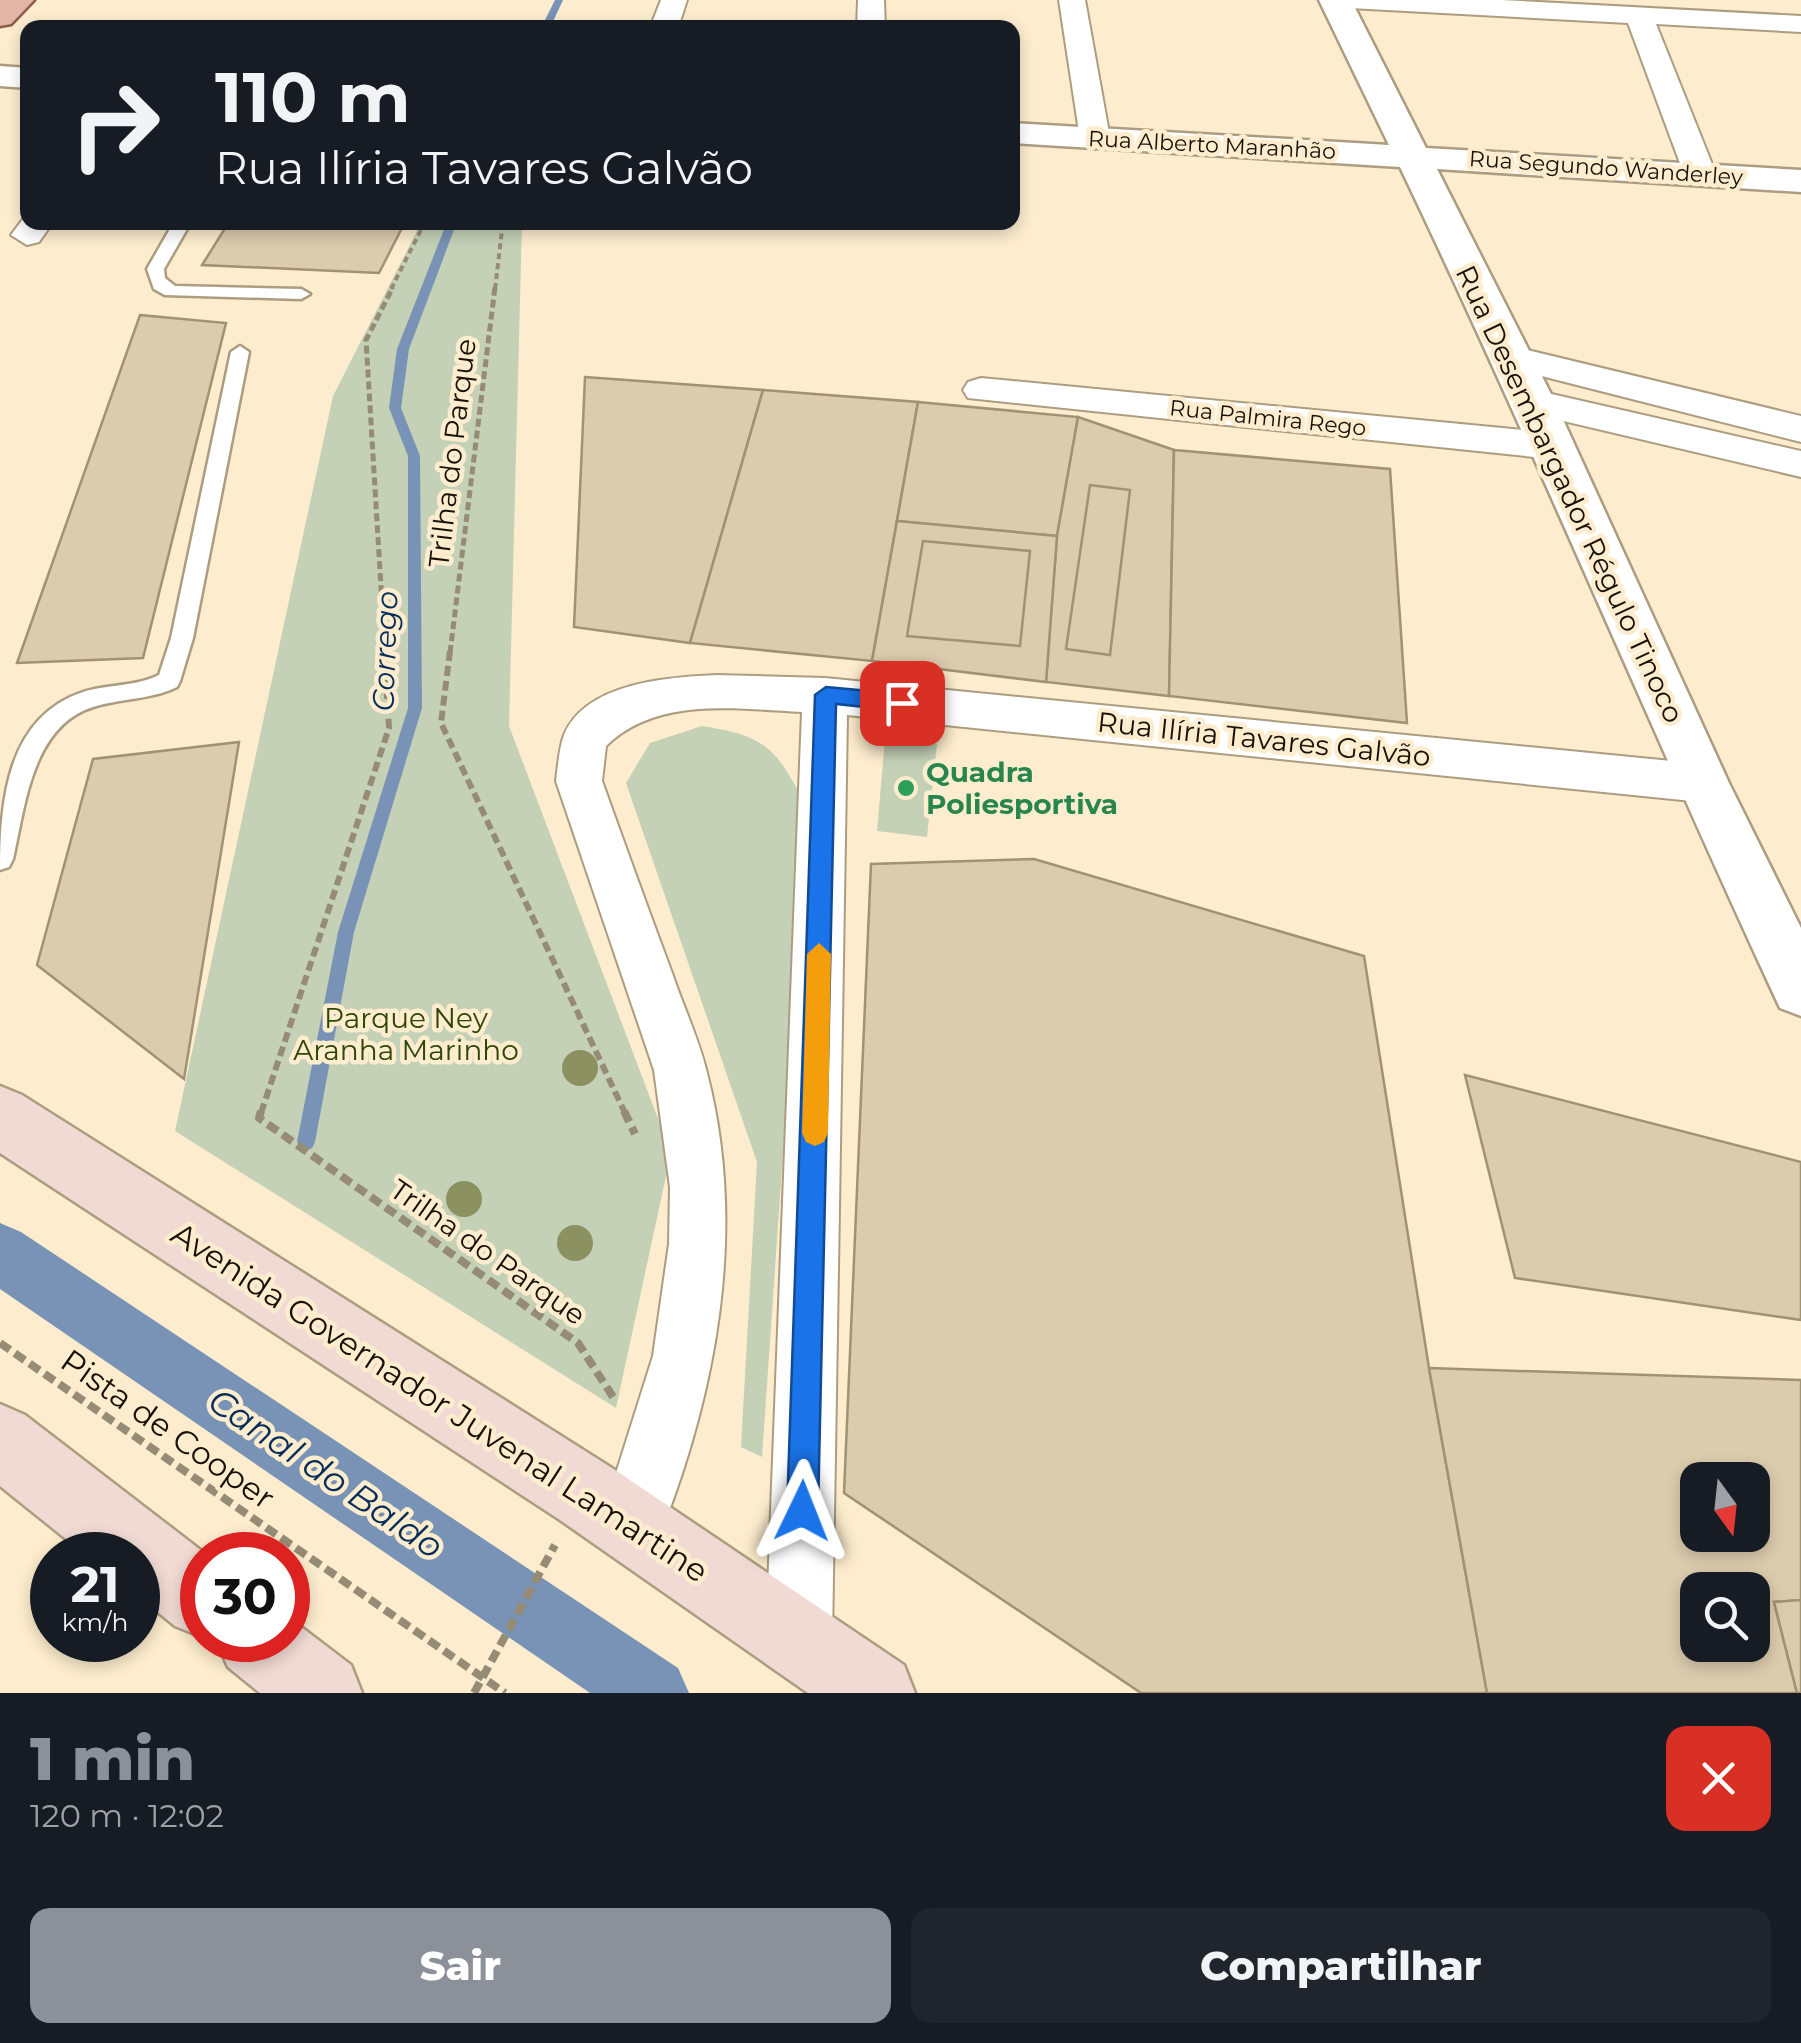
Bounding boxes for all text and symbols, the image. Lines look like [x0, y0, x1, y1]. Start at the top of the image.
text: 110 m [215, 54, 411, 140]
icon: right [50, 60, 180, 190]
street label: Rua Alberto Maranhão [1087, 125, 1337, 165]
text: Rua Ilíria Tavares Galvão [215, 140, 753, 195]
street label: Rua Segundo Wanderley [1468, 145, 1744, 191]
street label: Rua Desembargador Régulo Tinoco [1449, 260, 1691, 728]
street label: Trilha do Parque [421, 337, 483, 569]
street label: Rua Palmira Rego [1168, 394, 1368, 442]
water label: Corrego [364, 590, 406, 712]
pin [860, 661, 945, 746]
icon: arrive [875, 676, 930, 731]
street label: Rua Ilíria Tavares Galvão [1096, 705, 1432, 773]
place label: Quadra Poliesportiva [926, 755, 1118, 821]
marker: Quadra Poliesportiva [895, 777, 917, 799]
park label: Parque Ney Aranha Marinho [293, 1001, 519, 1067]
street label: Trilha do Parque [384, 1172, 592, 1332]
street label: Avenida Governador Juvenal Lamartine [164, 1214, 716, 1590]
street label: Pista de Cooper [54, 1341, 282, 1517]
water label: Canal do Baldo [200, 1379, 452, 1567]
position arrow [750, 1459, 854, 1563]
north arrow [1680, 1462, 1770, 1552]
map controls [1680, 1462, 1770, 1662]
speed limit sign: 30 [180, 1532, 310, 1662]
text: 21 [70, 1554, 120, 1615]
button: search [1680, 1572, 1770, 1662]
text: km/h [62, 1607, 128, 1637]
text: 1 min [30, 1722, 195, 1795]
button: close [1666, 1726, 1771, 1831]
text: 120 m · 12:02 [30, 1796, 224, 1835]
button: Sair [30, 1908, 891, 2023]
button: Compartilhar [911, 1908, 1771, 2023]

